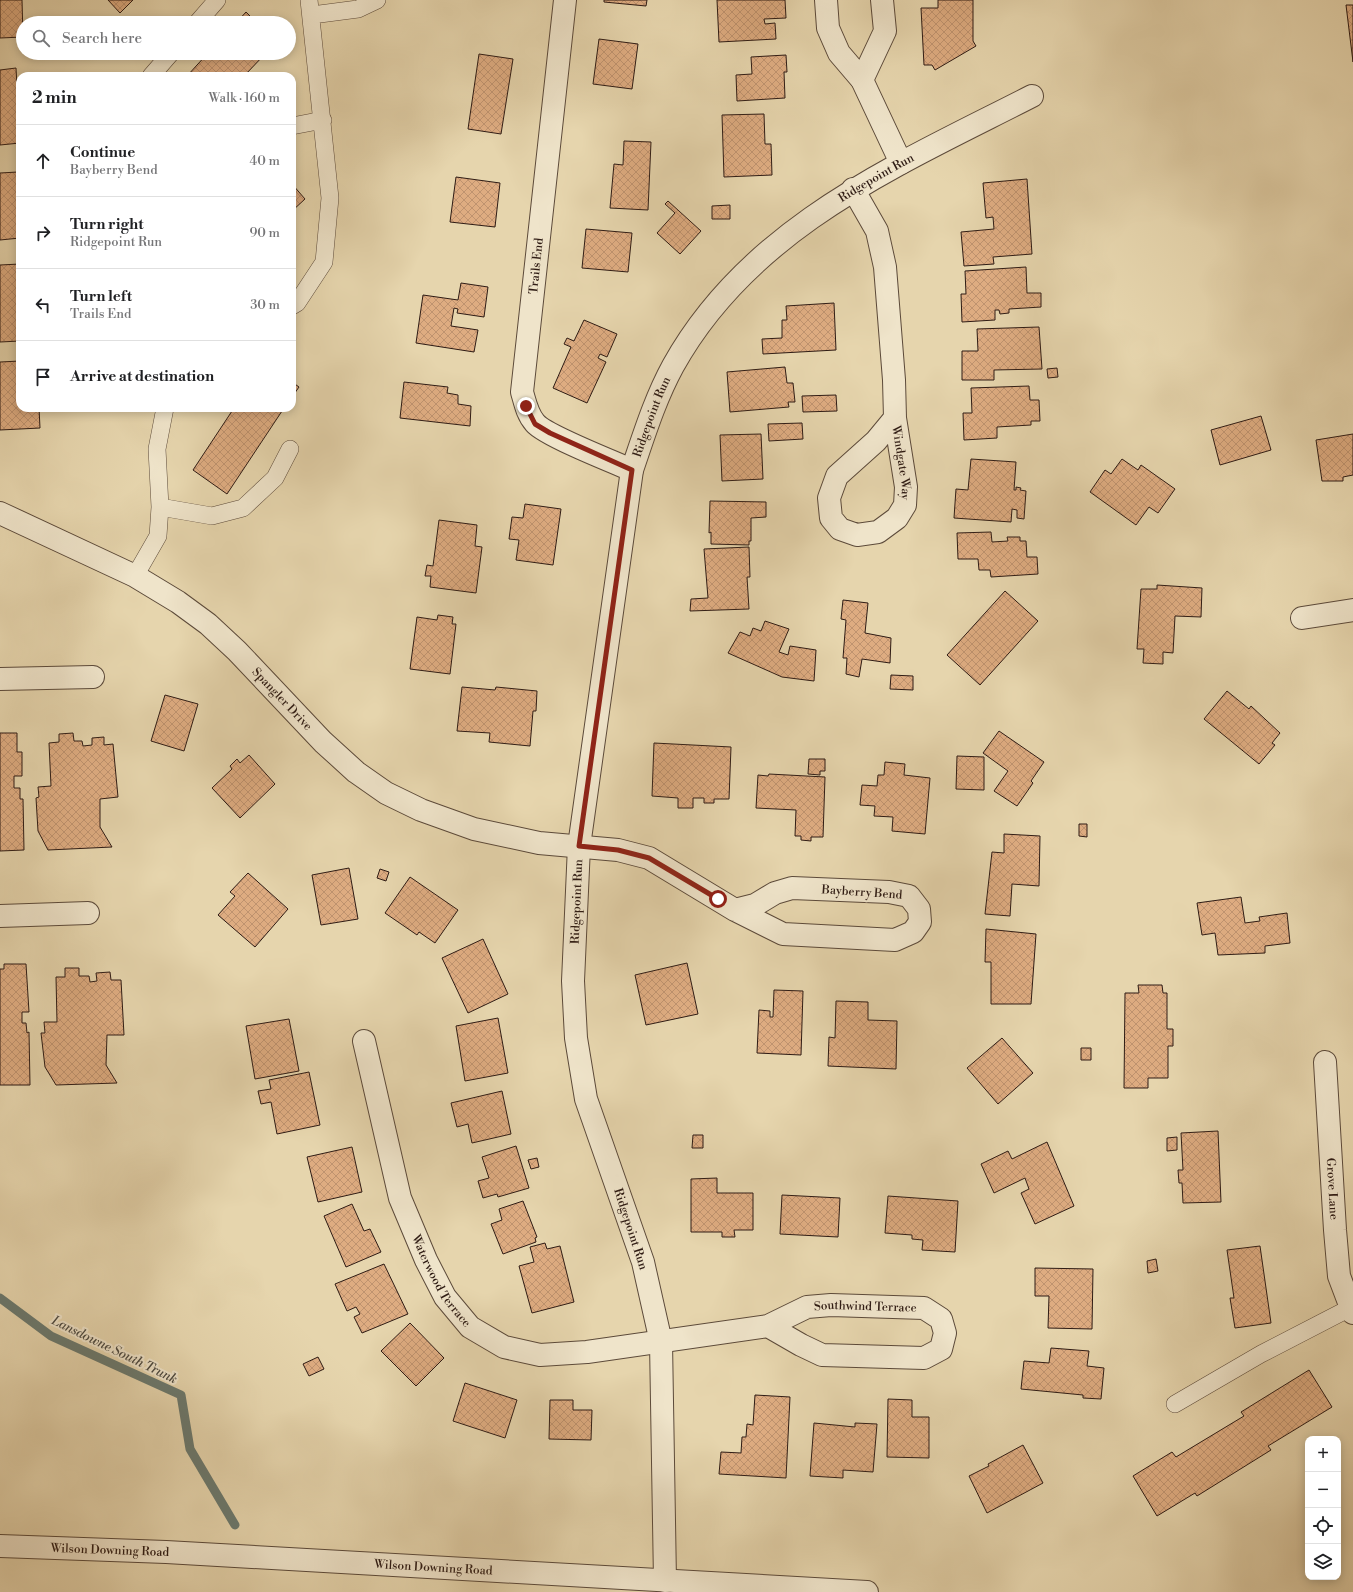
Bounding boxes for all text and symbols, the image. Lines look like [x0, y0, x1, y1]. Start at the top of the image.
search box [16, 16, 296, 60]
icon: search [30, 27, 52, 49]
text: Search here [62, 29, 142, 48]
text: 2 min [32, 87, 77, 109]
text: Walk · 160 m [209, 90, 280, 106]
text: Continue [70, 143, 135, 162]
icon: ahead [32, 150, 54, 172]
street label: Ridgepoint Run [836, 150, 917, 206]
text: 40 m [250, 153, 280, 169]
text: Bayberry Bend [70, 162, 158, 178]
text: Turn right [70, 215, 144, 234]
icon: right [32, 222, 54, 244]
text: 90 m [249, 225, 280, 241]
text: Ridgepoint Run [70, 234, 162, 250]
street label: Trails End [526, 237, 547, 295]
text: Turn left [70, 287, 132, 306]
icon: left [32, 294, 54, 316]
text: 30 m [250, 297, 280, 313]
text: Trails End [70, 306, 131, 322]
icon: arrive [32, 366, 54, 388]
text: Arrive at destination [70, 367, 214, 386]
street label: Ridgepoint Run [630, 374, 674, 459]
route end [517, 397, 535, 415]
street label: Windgate Way [888, 424, 913, 501]
street label: Spangler Drive [249, 665, 315, 734]
street label: Ridgepoint Run [568, 859, 586, 945]
street label: Bayberry Bend [820, 882, 903, 903]
route start [709, 890, 727, 908]
street label: Grove Lane [1323, 1157, 1341, 1220]
street label: Ridgepoint Run [610, 1186, 651, 1272]
street label: Waterwood Terrace [408, 1232, 474, 1330]
street label: Southwind Terrace [813, 1298, 917, 1316]
water label: Lansdowne South Trunk [48, 1312, 180, 1387]
map controls [1305, 1436, 1341, 1580]
button: + [1305, 1436, 1341, 1472]
button: − [1305, 1472, 1341, 1508]
button: locate [1305, 1508, 1341, 1544]
street label: Wilson Downing Road [49, 1541, 170, 1560]
button: layers [1305, 1544, 1341, 1580]
street label: Wilson Downing Road [373, 1557, 493, 1579]

